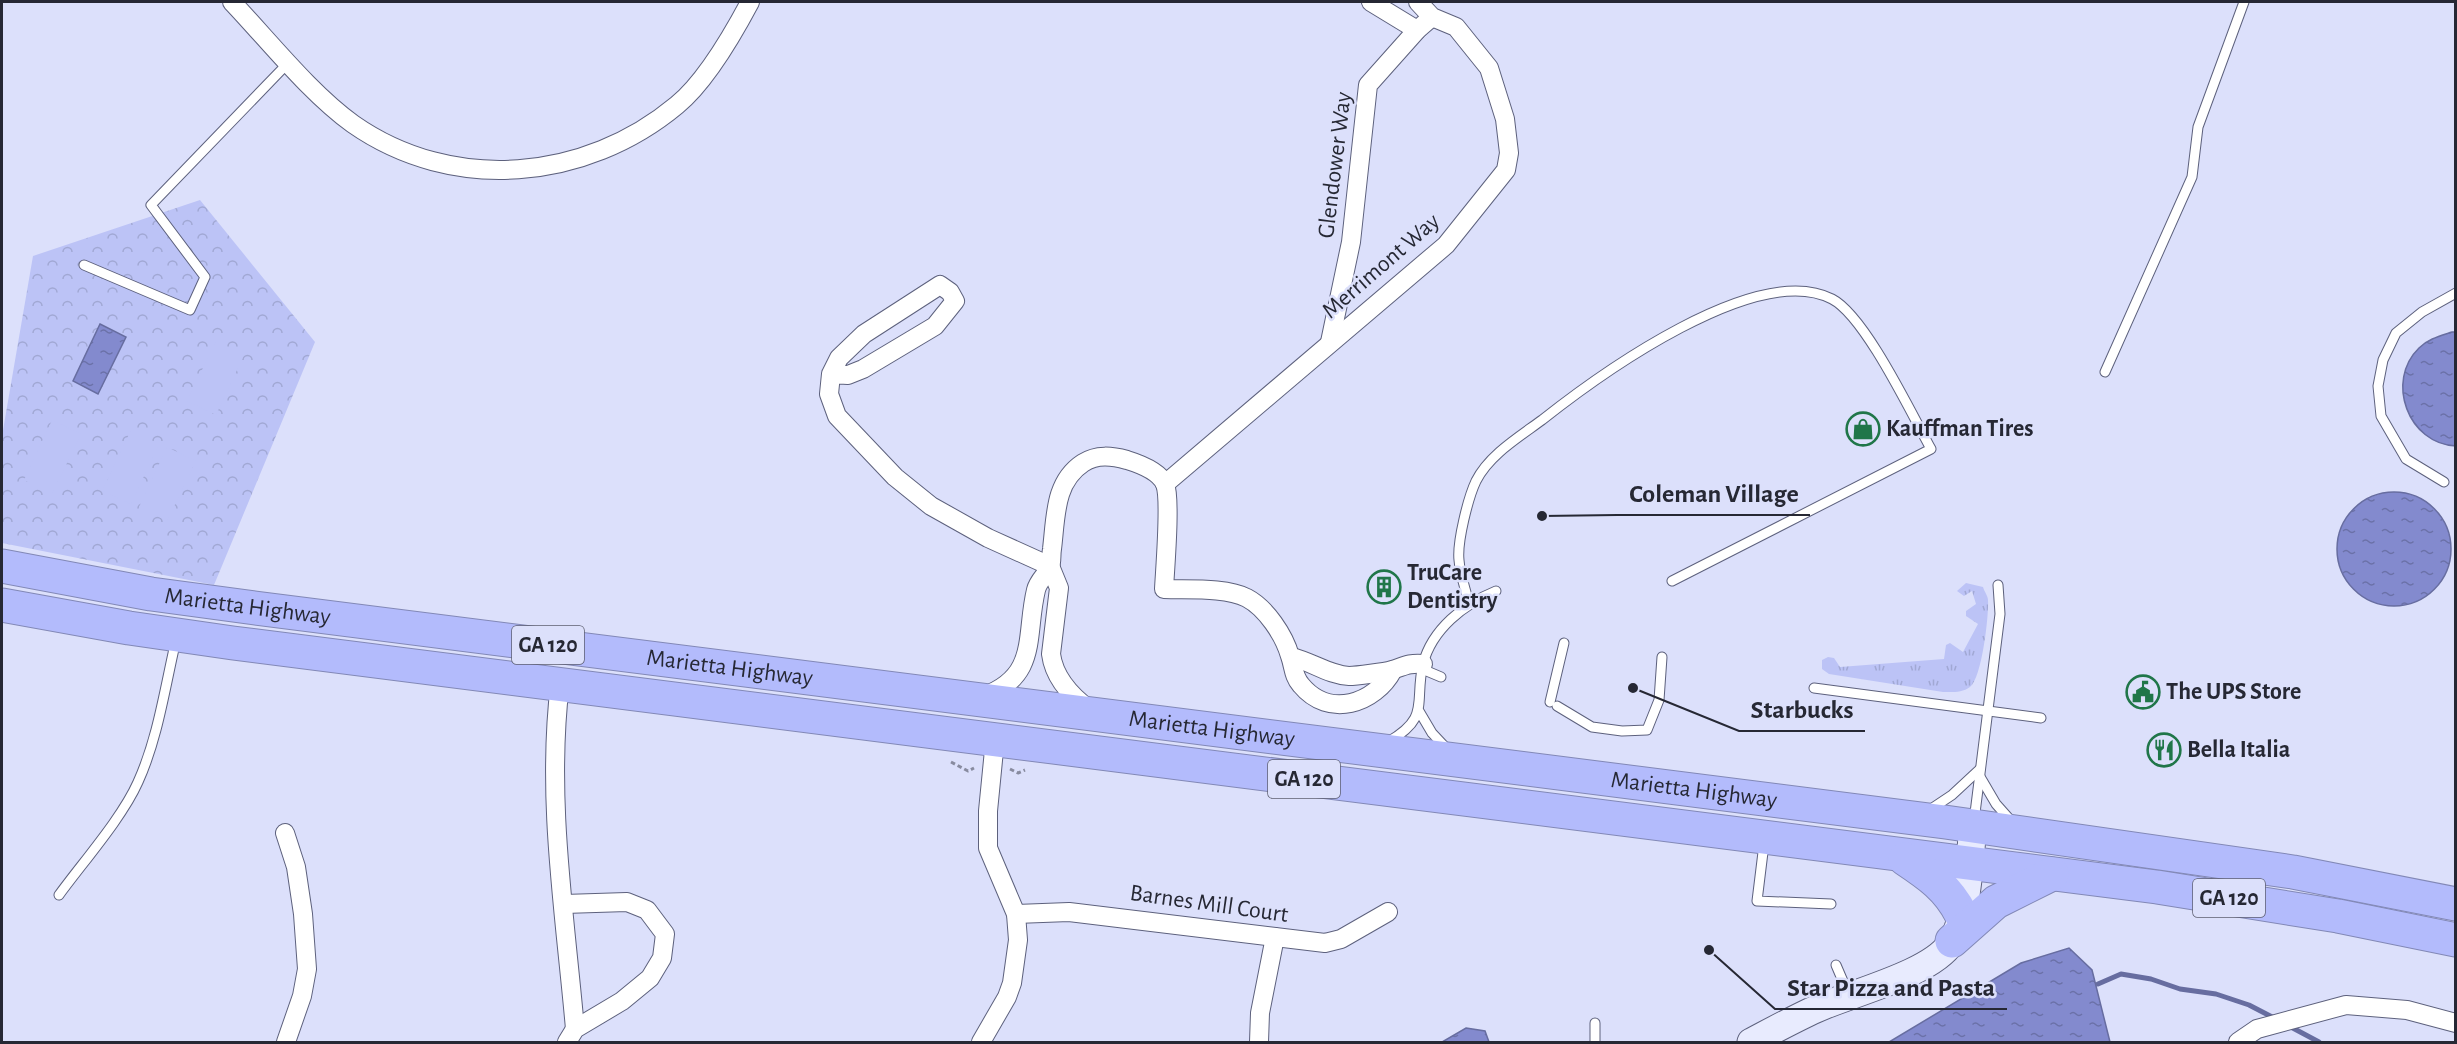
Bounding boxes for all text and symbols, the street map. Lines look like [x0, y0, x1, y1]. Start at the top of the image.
street label: Glendower Way [1314, 90, 1356, 240]
street label: Merrimont Way [1318, 209, 1444, 323]
shop icon: Kauffman Tires [1845, 411, 1881, 447]
place label: Kauffman Tires [1886, 417, 2034, 441]
callout: Coleman Village [1617, 471, 1810, 515]
text: Coleman Village [1629, 481, 1799, 507]
place label: TruCare Dentistry [1407, 561, 1498, 613]
building icon: TruCare Dentistry [1366, 569, 1402, 605]
street label: Marietta Highway [163, 584, 332, 629]
road number: GA 120 [512, 626, 584, 664]
street label: Marietta Highway [645, 646, 814, 691]
public building icon: The UPS Store [2125, 674, 2161, 710]
place label: The UPS Store [2166, 680, 2301, 704]
callout: Starbucks [1739, 687, 1865, 731]
text: Starbucks [1751, 697, 1853, 723]
street label: Marietta Highway [1127, 707, 1296, 752]
restaurant icon: Bella Italia [2146, 732, 2182, 768]
place label: Bella Italia [2187, 738, 2290, 762]
road number: GA 120 [1268, 760, 1340, 798]
street label: Marietta Highway [1609, 768, 1779, 813]
road number: GA 120 [2193, 879, 2265, 917]
street label: Barnes Mill Court [1128, 881, 1290, 927]
callout: Star Pizza and Pasta [1775, 965, 2007, 1009]
text: Star Pizza and Pasta [1787, 975, 1995, 1001]

